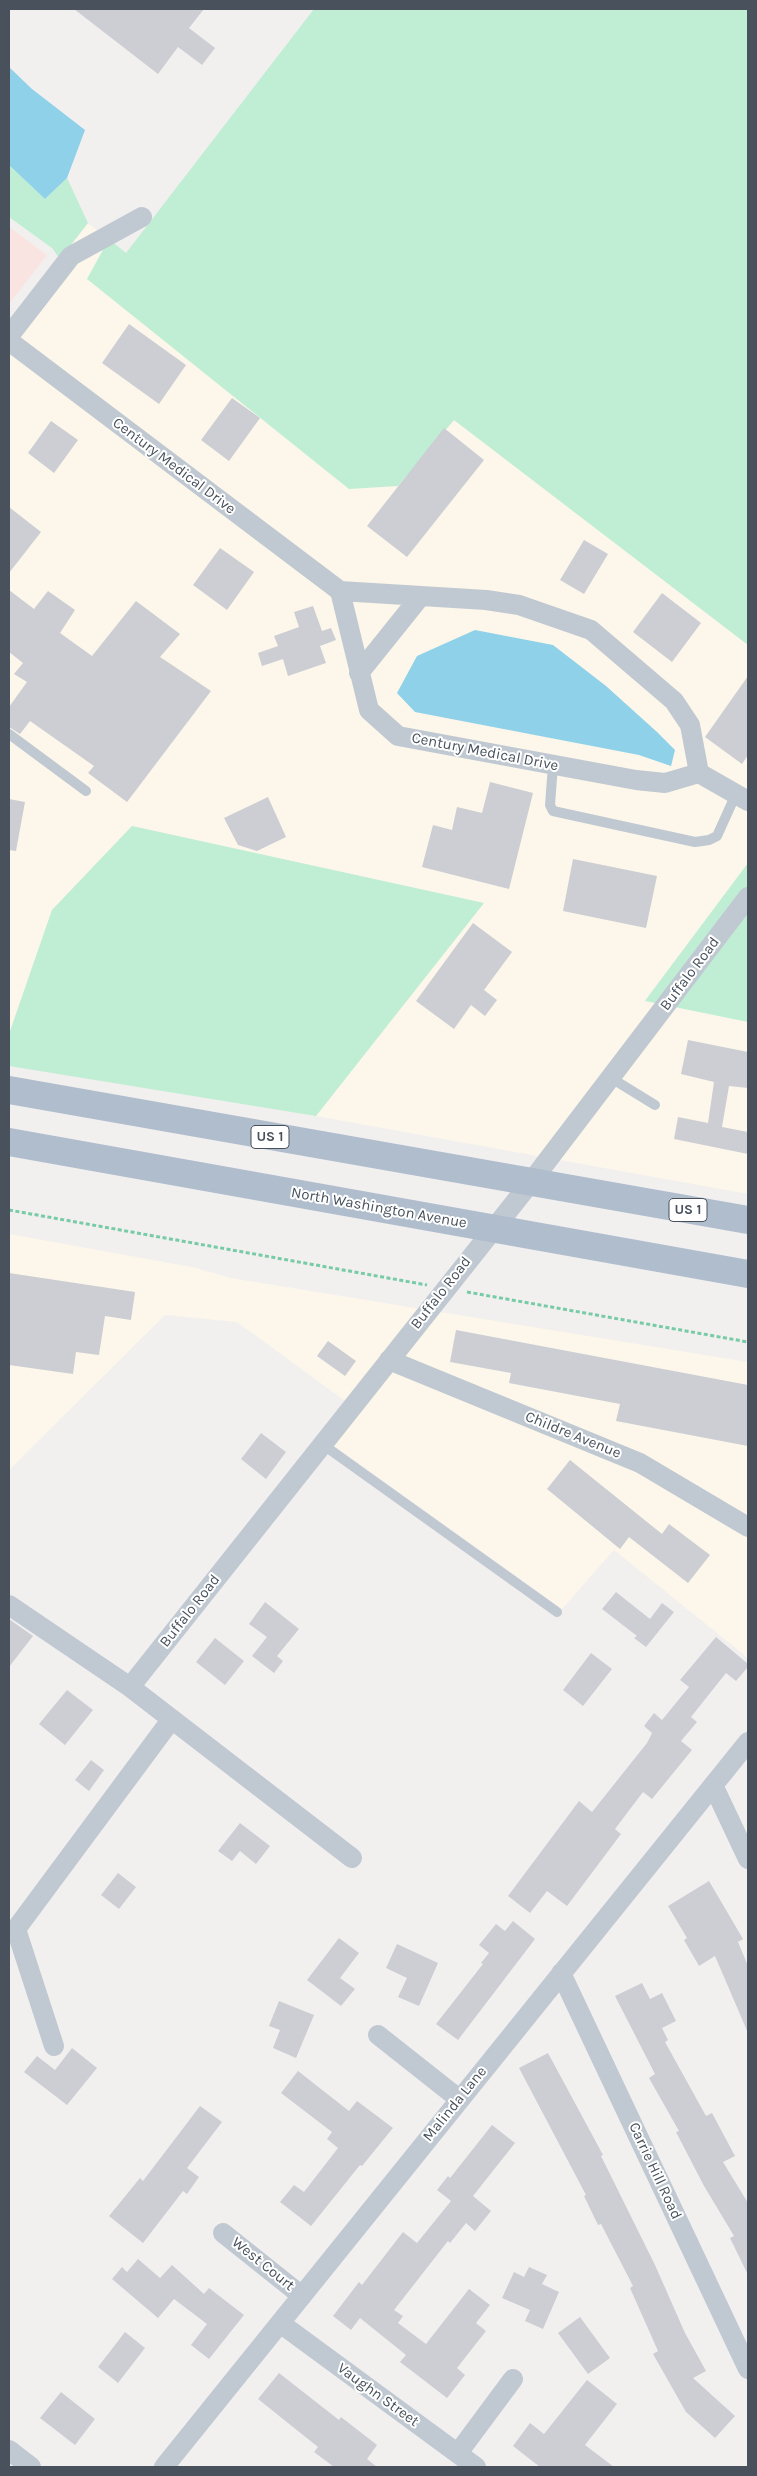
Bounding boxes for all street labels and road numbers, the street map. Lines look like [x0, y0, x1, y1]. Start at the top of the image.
street label: Century Medical Drive [109, 414, 239, 518]
street label: Century Medical Drive [410, 729, 560, 775]
street label: Buffalo Road [657, 934, 723, 1014]
road number: US 1 [251, 1126, 289, 1148]
street label: North Washington Avenue [290, 1184, 468, 1232]
road number: US 1 [669, 1198, 707, 1222]
street label: Buffalo Road [407, 1253, 475, 1333]
street label: Childre Avenue [522, 1408, 624, 1462]
street label: Buffalo Road [156, 1571, 224, 1651]
street label: Malinda Lane [419, 2063, 491, 2145]
street label: Carrie Hill Road [625, 2120, 685, 2222]
street label: West Court [228, 2233, 298, 2295]
street label: Vaughn Street [334, 2359, 422, 2431]

